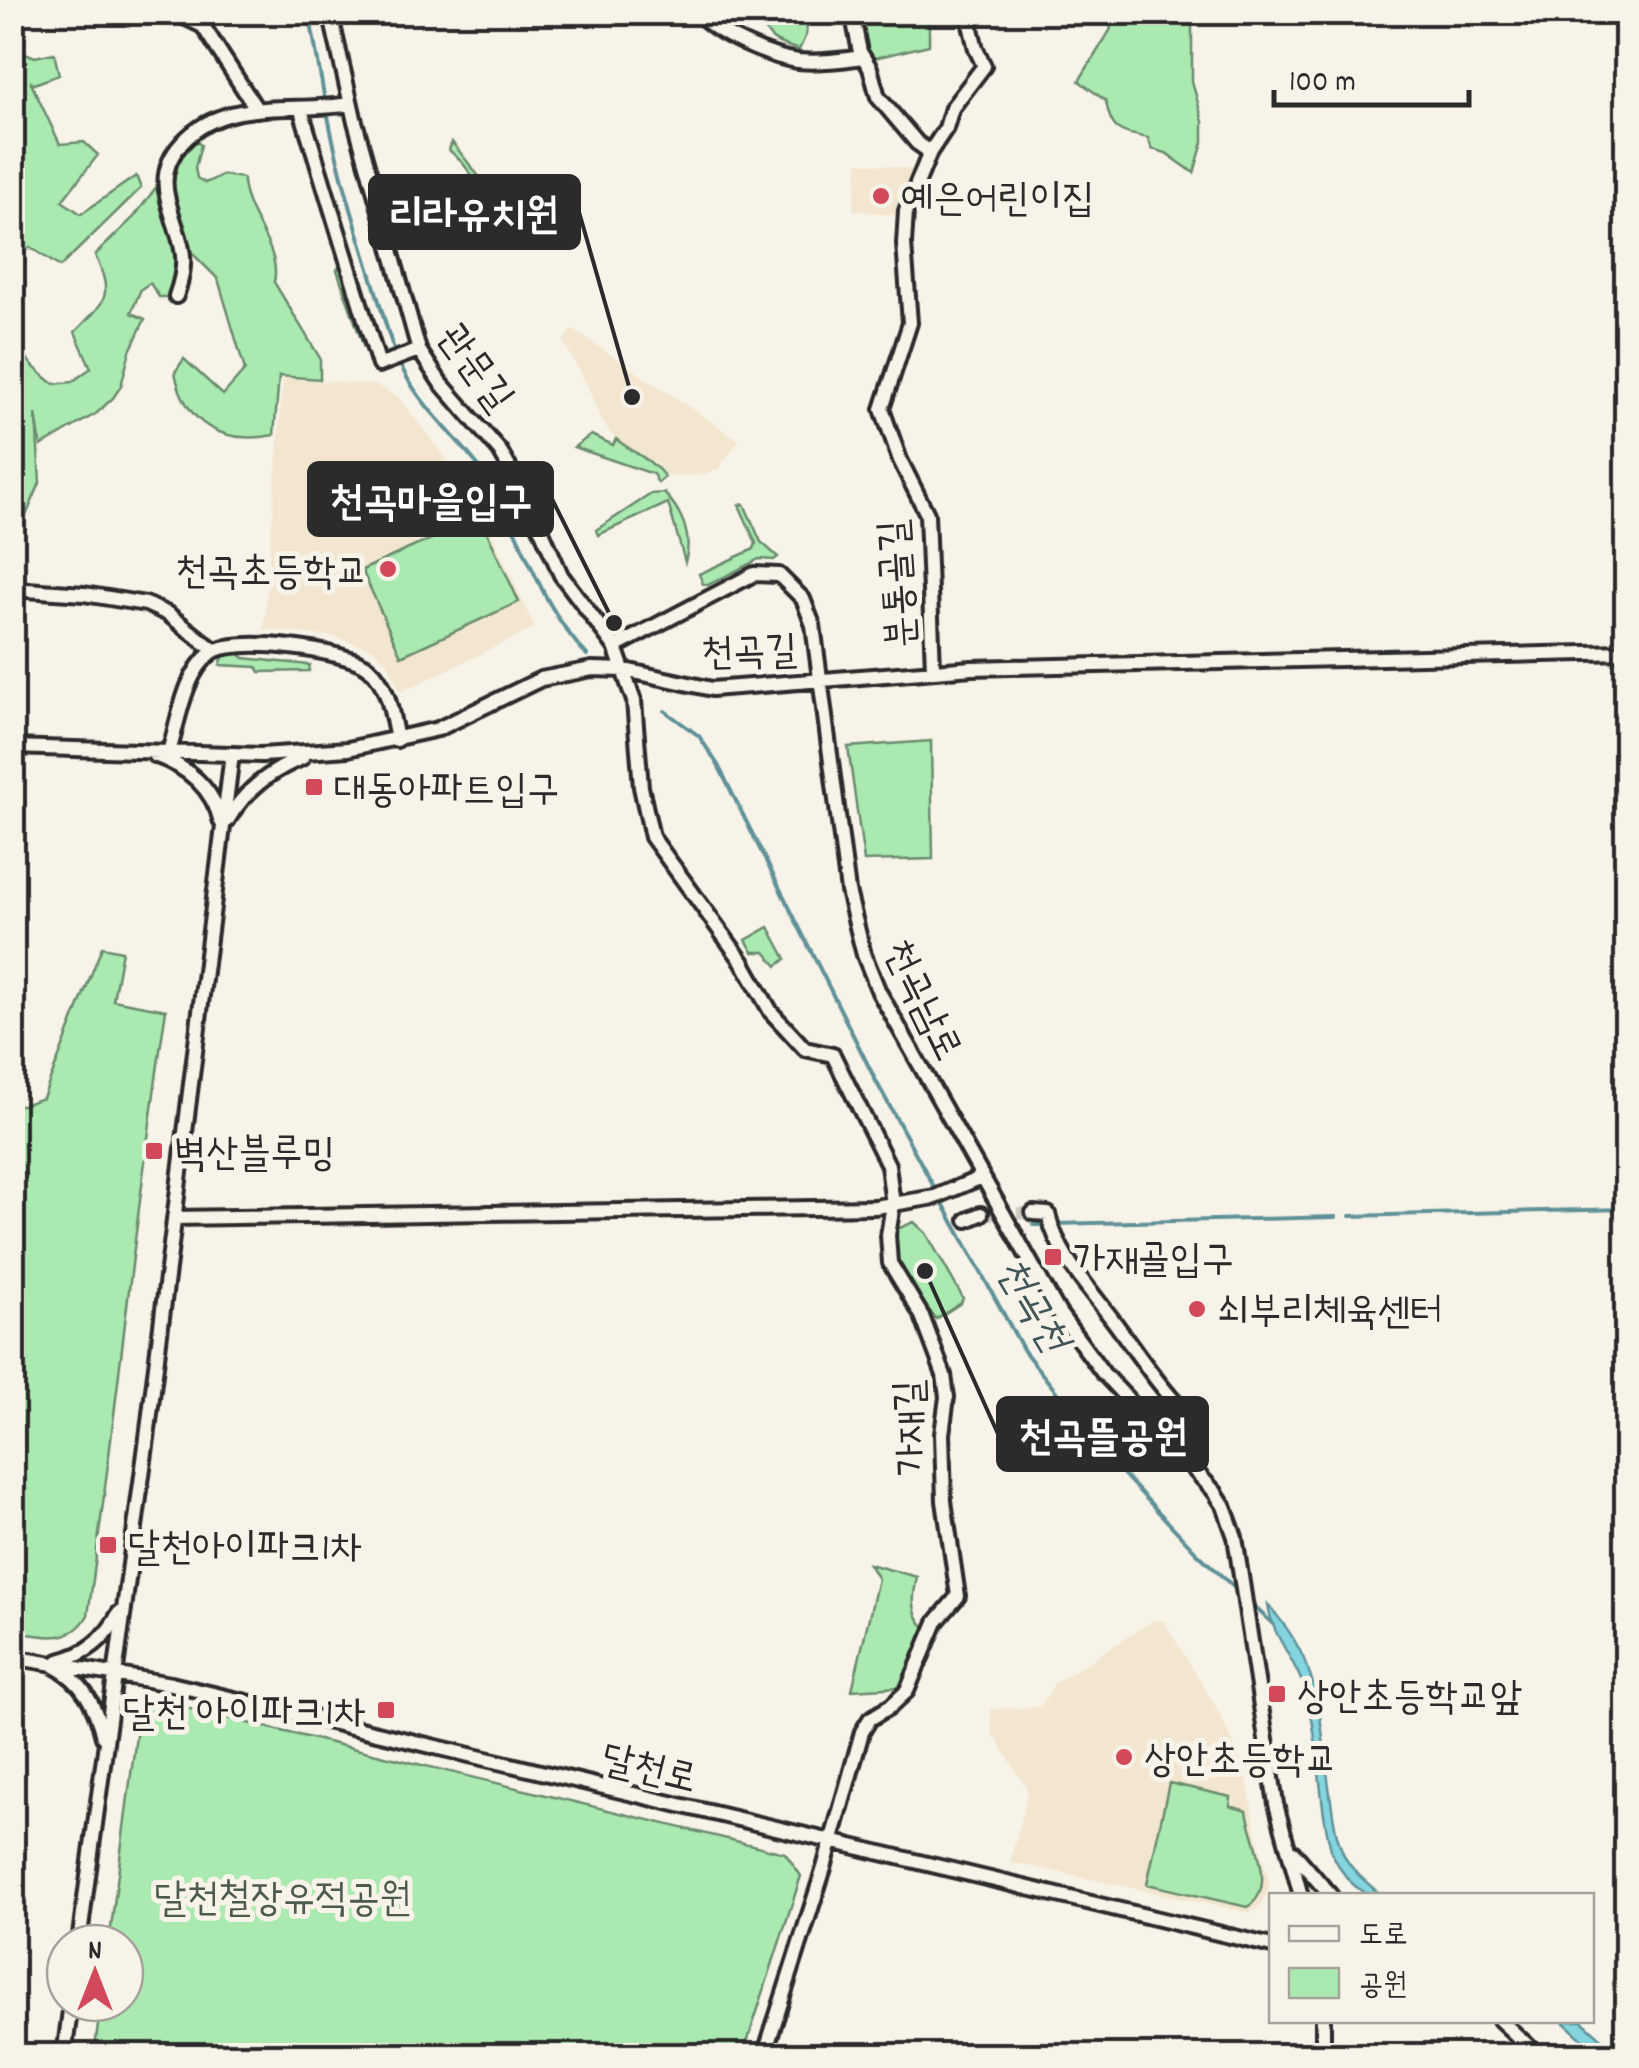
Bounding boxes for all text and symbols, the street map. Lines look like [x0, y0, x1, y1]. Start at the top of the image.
scale bar [1274, 45, 1469, 107]
text: 100 m [1289, 63, 1356, 106]
place label: 예은어린이집 [901, 174, 1094, 231]
callout: 리라유치원 [370, 176, 579, 248]
marker: 예은어린이집 [870, 185, 892, 207]
text: 리라유치원 [390, 189, 558, 249]
street label: 관문길 [421, 314, 524, 426]
callout: 천곡마을입구 [309, 463, 552, 535]
text: 천곡마을입구 [330, 476, 532, 536]
street label: 분통골길 [869, 517, 934, 650]
place label: 천곡초등학교 [175, 547, 368, 604]
marker: 천곡초등학교 [377, 558, 399, 580]
street label: 천곡길 [700, 625, 798, 686]
place label: 대동아파트입구 [334, 765, 559, 822]
marker: 대동아파트입구 [303, 776, 325, 798]
street label: 천곡남로 [865, 931, 973, 1072]
place label: 벽산블루밍 [174, 1129, 335, 1186]
marker: 벽산블루밍 [143, 1140, 165, 1162]
place label: 가재골입구 [1073, 1235, 1234, 1292]
marker: 가재골입구 [1042, 1246, 1064, 1268]
water label: 천곡천 [977, 1248, 1083, 1369]
place label: 쇠부리체육센터 [1217, 1287, 1442, 1344]
marker: 쇠부리체육센터 [1186, 1298, 1208, 1320]
street label: 가재길 [884, 1379, 945, 1477]
callout: 천곡뜰공원 [998, 1398, 1207, 1470]
text: 천곡뜰공원 [1019, 1411, 1187, 1471]
place label: 달천아이파크1차 [128, 1523, 362, 1580]
marker: 달천아이파크1차 [97, 1534, 119, 1556]
place label: 상안초등학교앞 [1297, 1672, 1522, 1729]
marker: 상안초등학교앞 [1266, 1683, 1288, 1705]
place label: 달천 아이파크1차 [123, 1688, 366, 1745]
marker: 달천 아이파크1차 [375, 1699, 397, 1721]
street label: 달천로 [595, 1733, 702, 1812]
place label: 상안초등학교 [1144, 1735, 1337, 1792]
marker: 상안초등학교 [1113, 1746, 1135, 1768]
park label: 달천철장유적공원 [154, 1874, 412, 1931]
legend [1269, 1893, 1594, 2023]
text: 도로 [1359, 1916, 1407, 1959]
north arrow [45, 1923, 145, 2023]
text: N [88, 1933, 102, 1973]
text: 공원 [1359, 1966, 1407, 2009]

